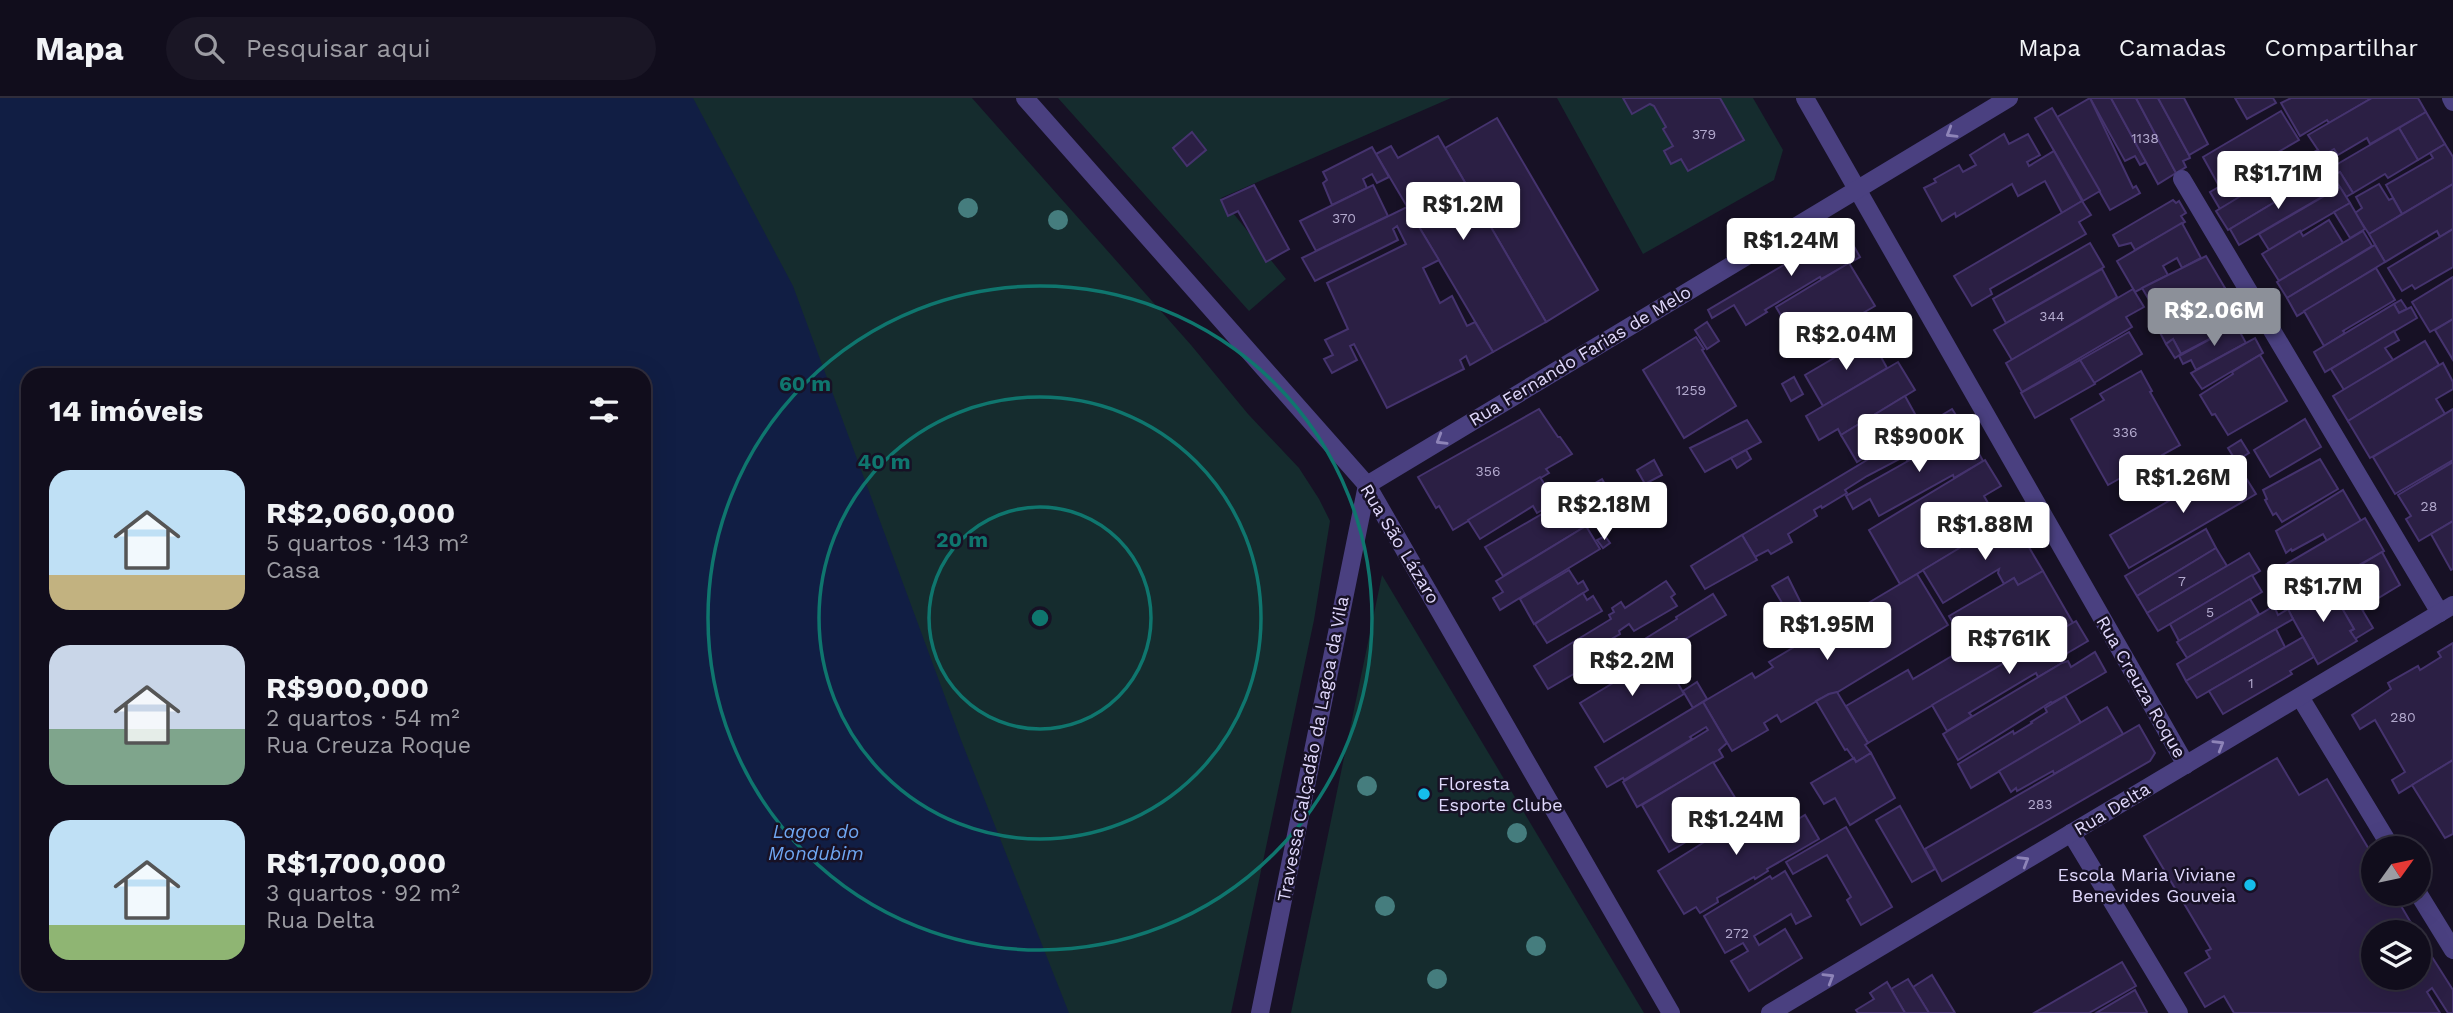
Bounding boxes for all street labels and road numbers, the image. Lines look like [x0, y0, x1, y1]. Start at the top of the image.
street label: Rua Fernando Farias de Melo [1465, 281, 1694, 430]
street label: Rua São Lázaro [1356, 480, 1444, 607]
street label: Travessa Calçadão da Lagoa da Vila [1273, 594, 1353, 904]
street label: Rua Creuza Roque [2092, 612, 2191, 761]
street label: Rua Delta [2070, 778, 2154, 839]

